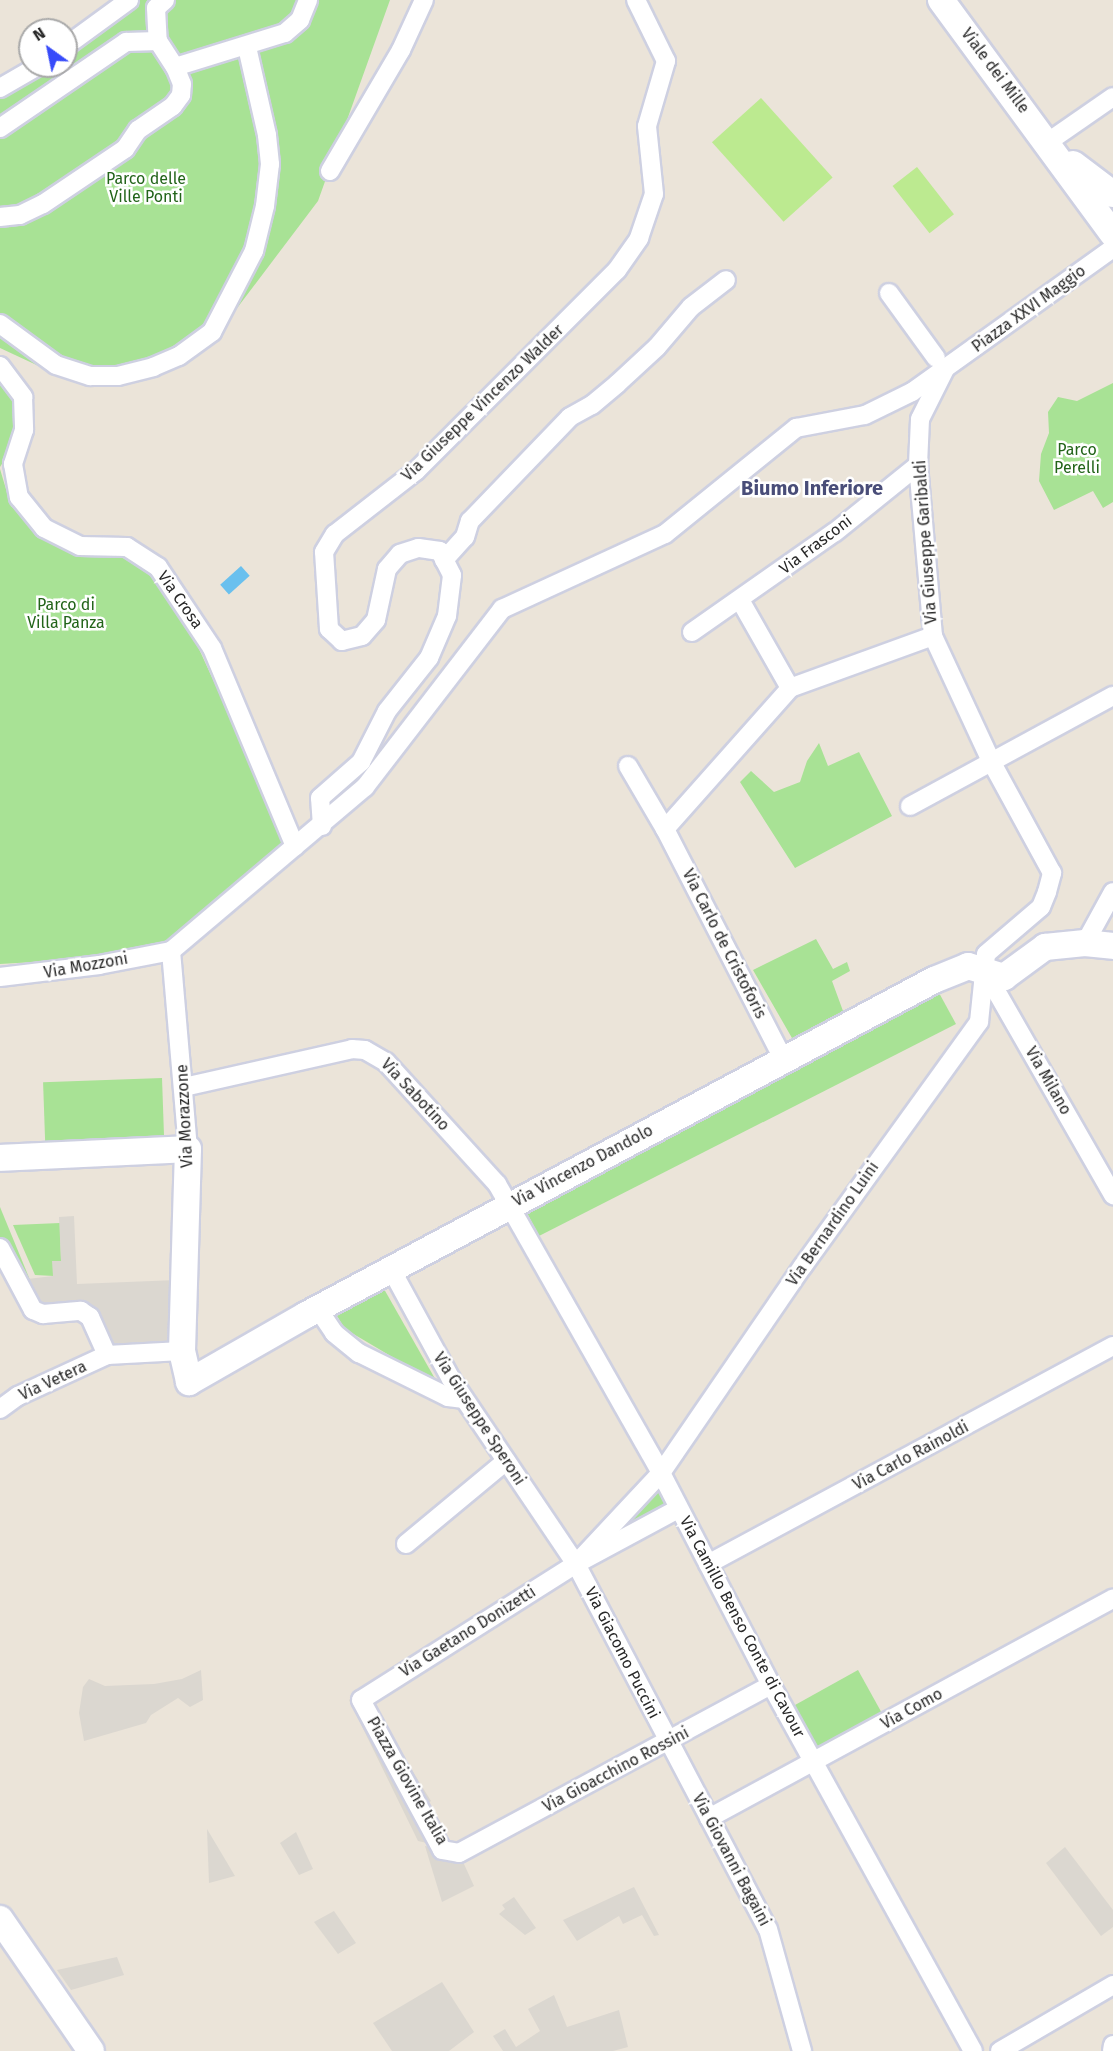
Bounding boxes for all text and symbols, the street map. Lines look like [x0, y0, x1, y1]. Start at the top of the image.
north arrow [18, 18, 78, 78]
text: N [29, 23, 49, 45]
street label: Viale dei Mille [957, 25, 1033, 117]
park label: Parco delle Ville Ponti [106, 169, 186, 207]
street label: Piazza XXVI Maggio [968, 261, 1090, 357]
street label: Via Giuseppe Vincenzo Walder [398, 321, 568, 485]
park label: Parco Perelli [1054, 440, 1100, 478]
street label: Via Giuseppe Garibaldi [911, 459, 941, 625]
district label: Biumo Inferiore [741, 476, 883, 500]
street label: Via Frasconi [776, 512, 856, 578]
street label: Via Crosa [153, 567, 207, 633]
park label: Parco di Villa Panza [27, 595, 105, 633]
street label: Via Carlo de Cristoforis [678, 866, 770, 1022]
street label: Via Mozzoni [42, 949, 130, 983]
street label: Via Milano [1021, 1044, 1075, 1118]
street label: Via Sabotino [377, 1055, 453, 1135]
street label: Via Morazzone [173, 1064, 197, 1168]
street label: Via Vincenzo Dandolo [510, 1121, 656, 1211]
street label: Via Bernardino Luini [783, 1158, 883, 1290]
street label: Via Giuseppe Speroni [429, 1349, 529, 1489]
street label: Via Vetera [16, 1357, 90, 1405]
street label: Via Carlo Rainoldi [850, 1417, 972, 1495]
street label: Via Camillo Benso Conte di Cavour [675, 1513, 809, 1741]
street label: Via Gaetano Donizetti [397, 1582, 539, 1682]
street label: Via Giacomo Puccini [580, 1584, 664, 1722]
street label: Via Como [878, 1684, 946, 1734]
street label: Piazza Giovine Italia [363, 1714, 451, 1848]
street label: Via Gioacchino Rossini [540, 1723, 692, 1817]
street label: Via Giovanni Bagaini [688, 1790, 774, 1930]

